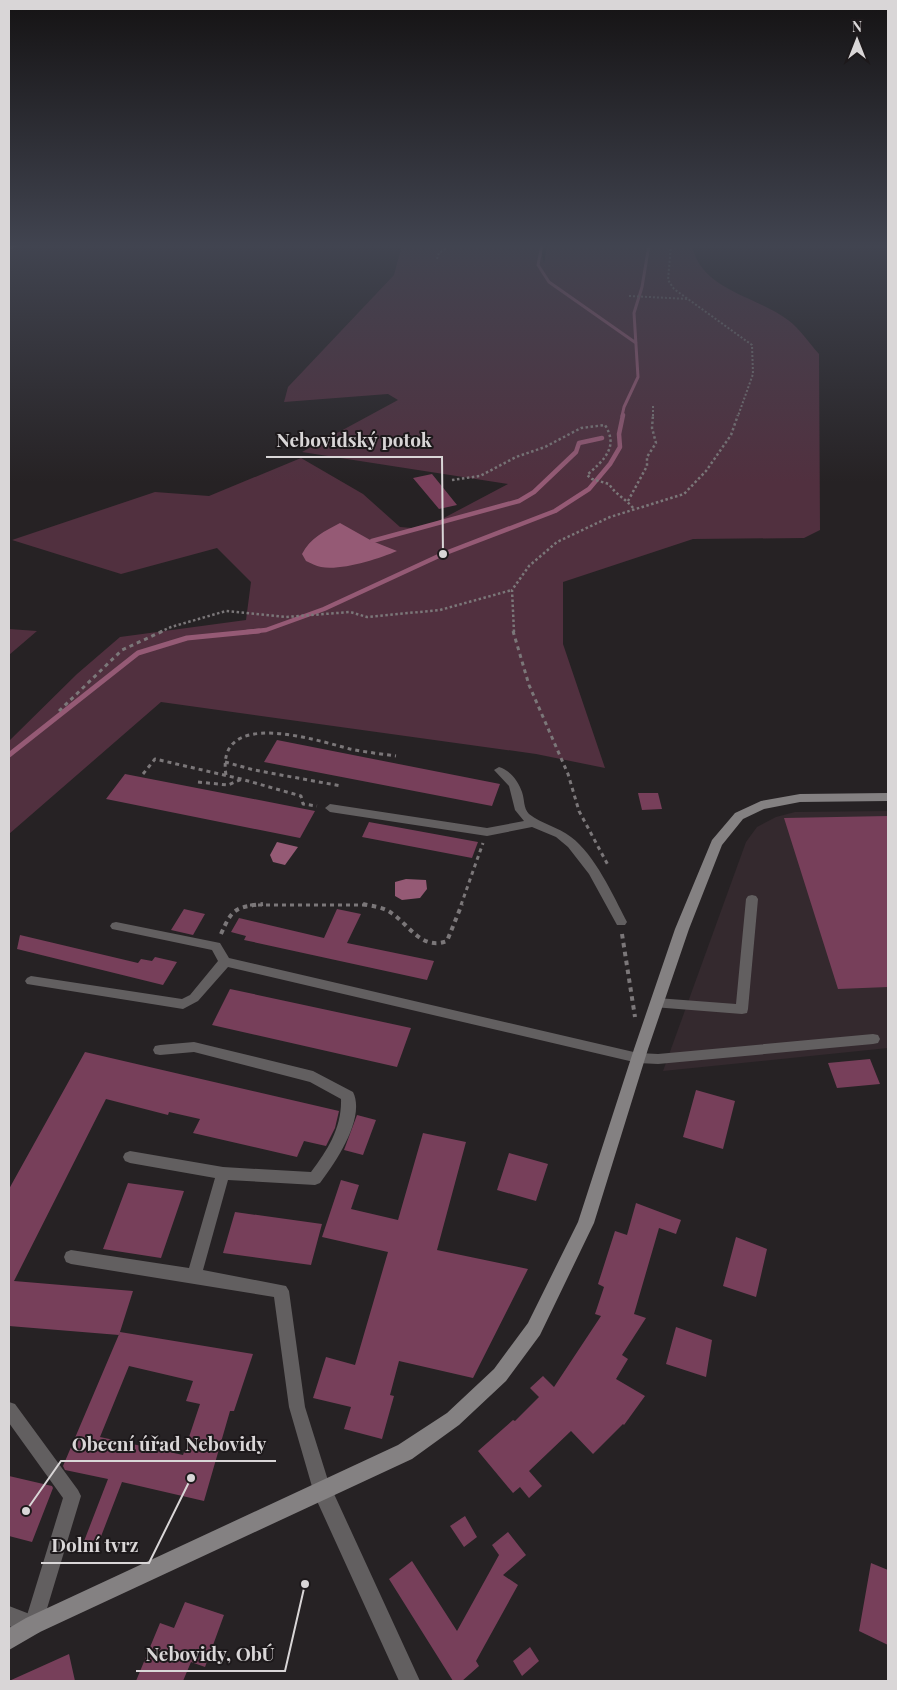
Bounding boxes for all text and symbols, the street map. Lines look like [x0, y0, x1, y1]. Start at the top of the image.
north arrow [832, 15, 882, 65]
text: N [852, 17, 862, 36]
callout: Nebovidský potok [266, 423, 442, 457]
text: Nebovidský potok [276, 426, 433, 452]
callout: Obecní úřad Nebovidy [61, 1427, 276, 1461]
text: Obecní úřad Nebovidy [72, 1430, 266, 1456]
callout: Dolní tvrz [41, 1529, 149, 1563]
text: Dolní tvrz [51, 1531, 139, 1557]
callout: Nebovidy, ObÚ [136, 1637, 285, 1671]
text: Nebovidy, ObÚ [145, 1640, 275, 1666]

